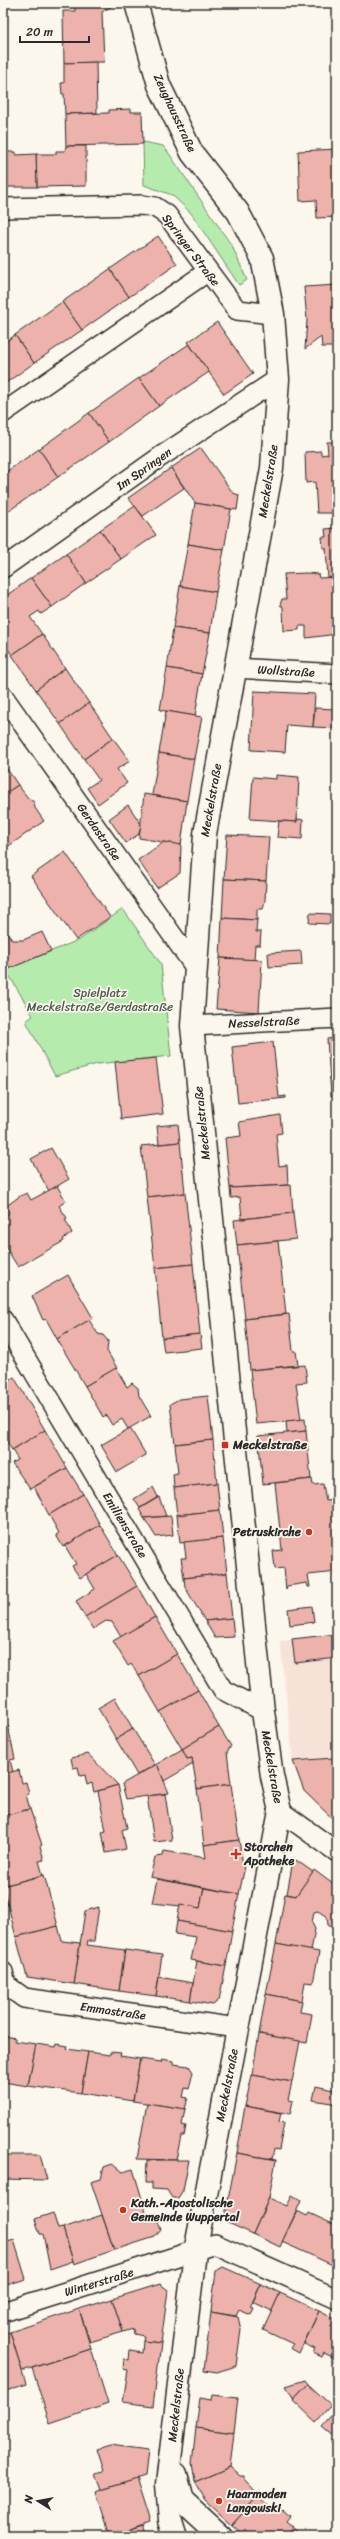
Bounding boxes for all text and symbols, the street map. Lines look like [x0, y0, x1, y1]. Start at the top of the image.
scale bar [20, 18, 89, 44]
text: 20 m [26, 21, 53, 43]
street label: Zeughausstraße [147, 70, 203, 156]
street label: Springer Straße [156, 209, 226, 291]
street label: Im Springen [110, 441, 177, 497]
street label: Meckelstraße [251, 443, 285, 519]
street label: Wollstraße [257, 659, 315, 683]
street label: Meckelstraße [194, 762, 228, 838]
street label: Gerdastraße [71, 798, 127, 866]
park label: Spielplatz Meckelstraße/Gerdastraße [27, 982, 173, 1018]
street label: Nesselstraße [228, 1009, 300, 1035]
street label: Meckelstraße [187, 1085, 217, 1161]
place label: Meckelstraße [232, 1434, 308, 1456]
marker: Meckelstraße [220, 1440, 230, 1450]
street label: Emilienstraße [96, 1487, 154, 1563]
place label: Petruskirche [233, 1521, 302, 1543]
marker: Petruskirche [304, 1527, 314, 1537]
street label: Meckelstraße [255, 1729, 289, 1805]
place label: Storchen Apotheke [243, 1836, 294, 1872]
marker: Storchen Apotheke [231, 1849, 241, 1859]
street label: Emmastraße [79, 1995, 148, 2027]
street label: Meckelstraße [209, 2047, 245, 2123]
place label: Kath.-Apostolische Gemeinde Wuppertal [130, 2192, 240, 2228]
marker: Kath.-Apostolische Gemeinde Wuppertal [118, 2205, 128, 2215]
street label: Winterstraße [62, 2261, 136, 2303]
street label: Meckelstraße [161, 2367, 191, 2443]
north arrow [18, 2481, 58, 2521]
place label: Haarmoden Langowski [226, 2483, 287, 2519]
text: N [18, 2493, 39, 2506]
marker: Haarmoden Langowski [214, 2496, 224, 2506]

